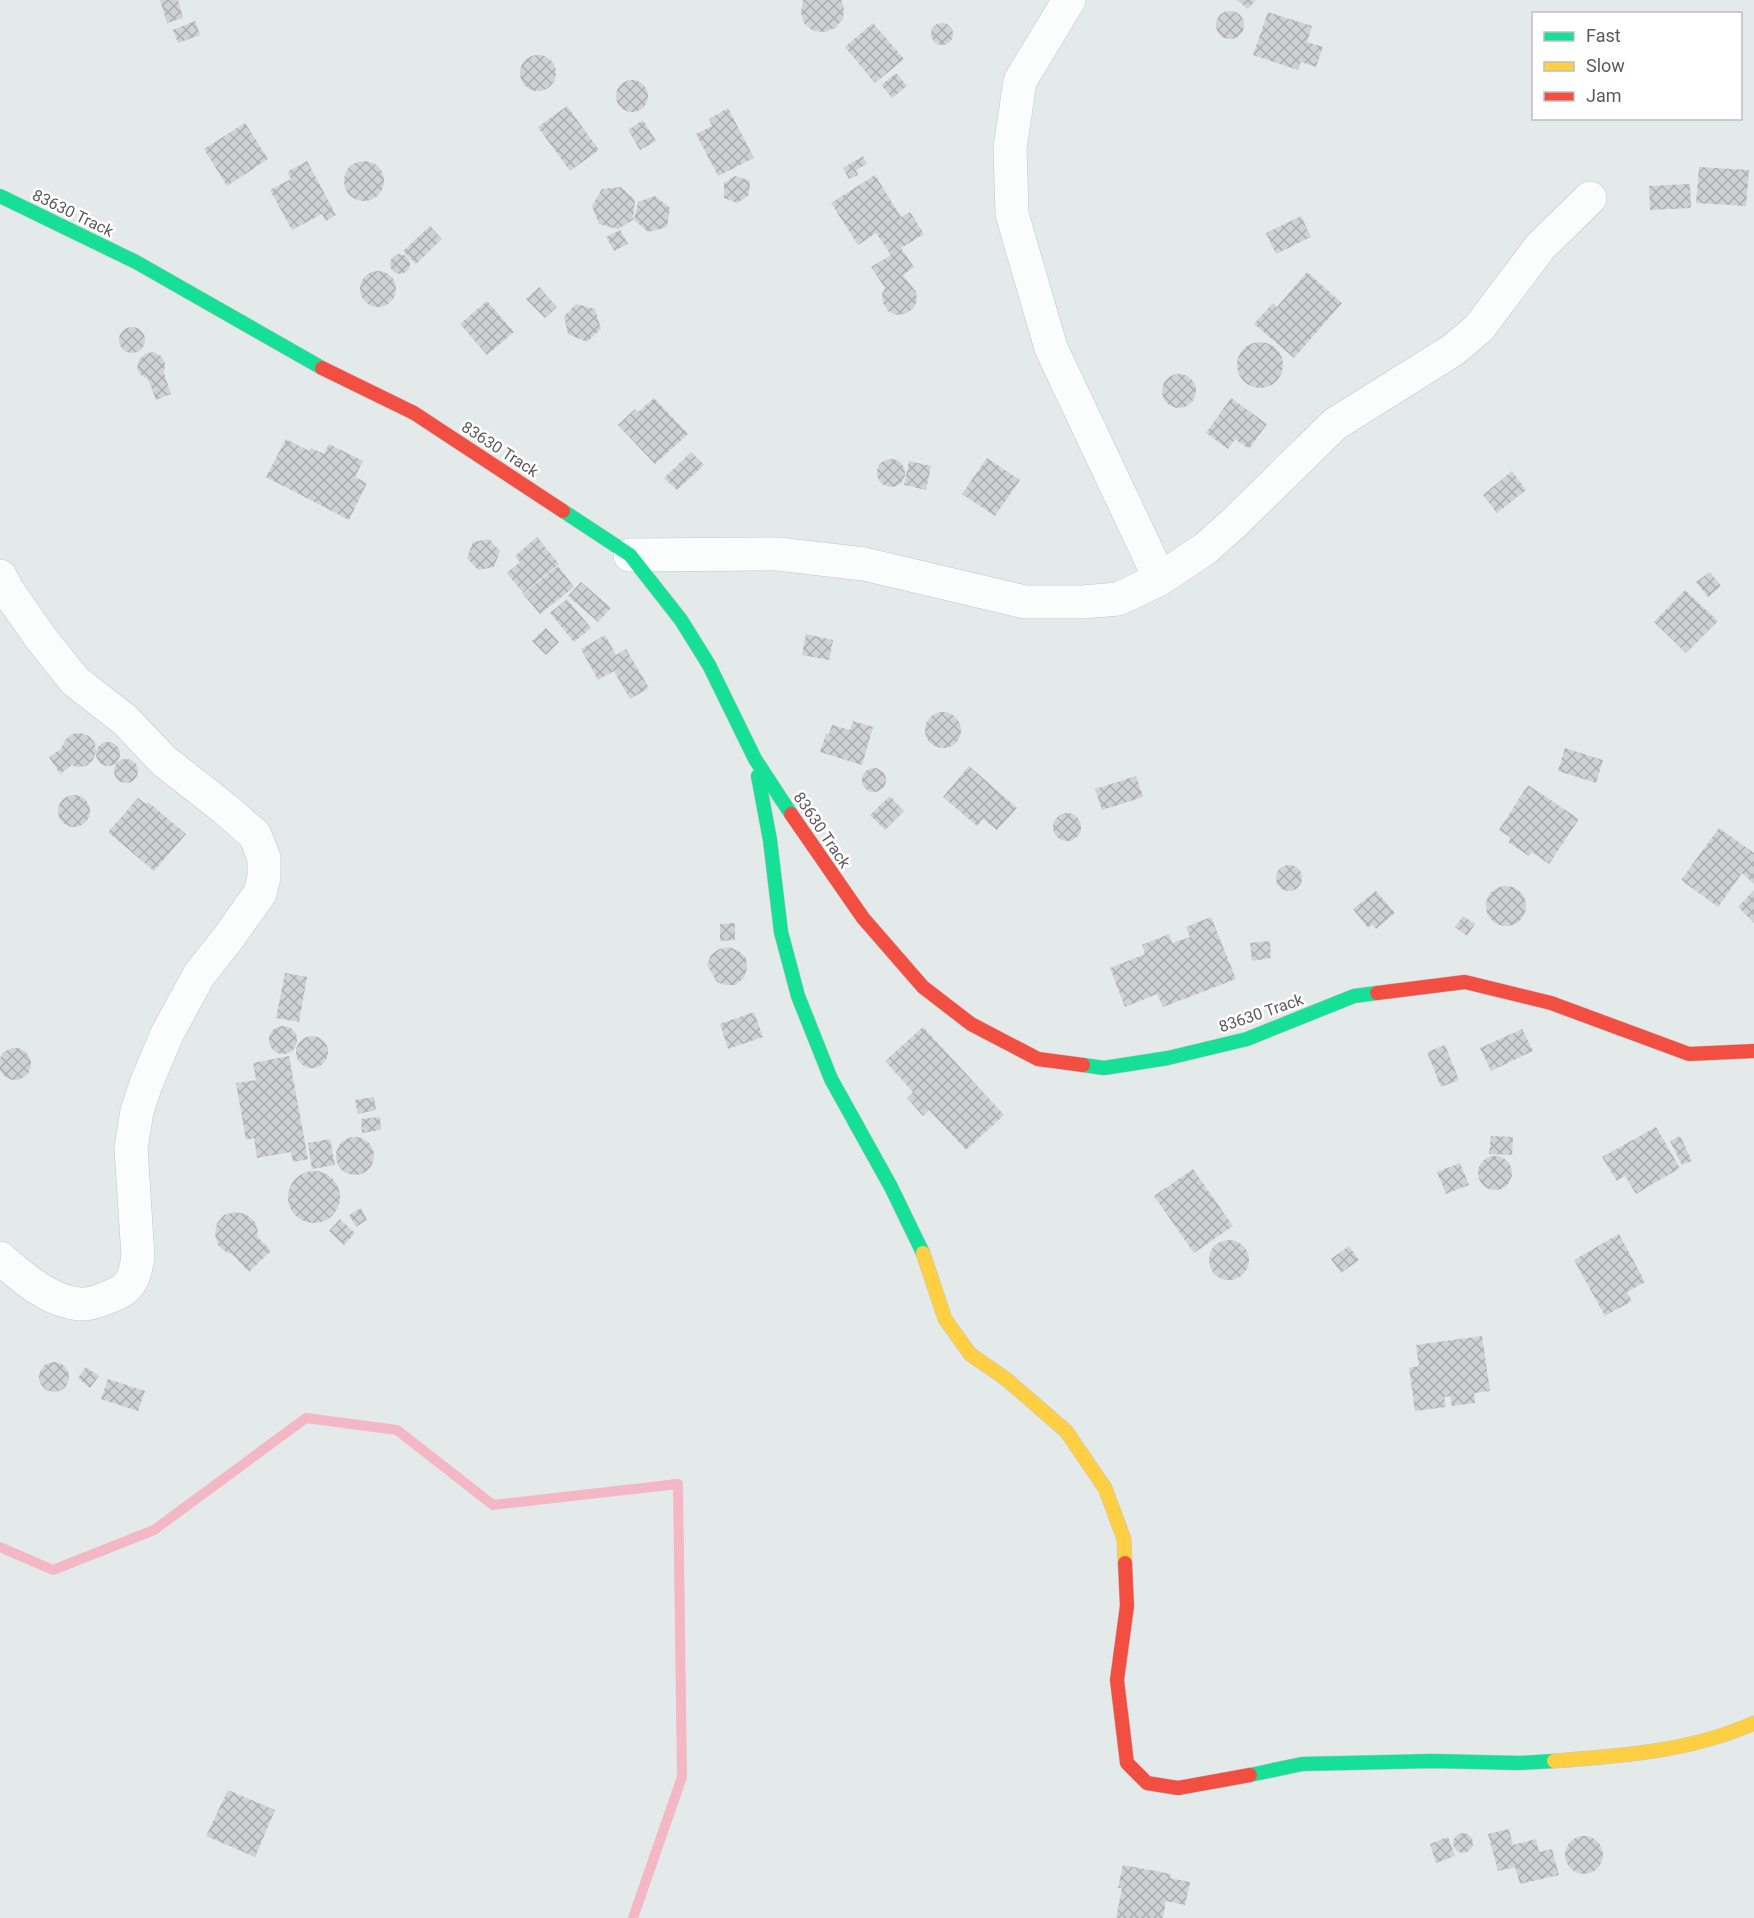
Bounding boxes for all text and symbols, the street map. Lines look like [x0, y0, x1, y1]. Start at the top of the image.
legend [1532, 12, 1742, 120]
text: Fast [1586, 25, 1621, 46]
text: Slow [1586, 55, 1625, 76]
text: Jam [1586, 85, 1622, 106]
street label: 83630 Track [29, 185, 117, 241]
street label: 83630 Track [458, 417, 543, 481]
street label: 83630 Track [790, 788, 855, 872]
street label: 83630 Track [1216, 989, 1306, 1036]

